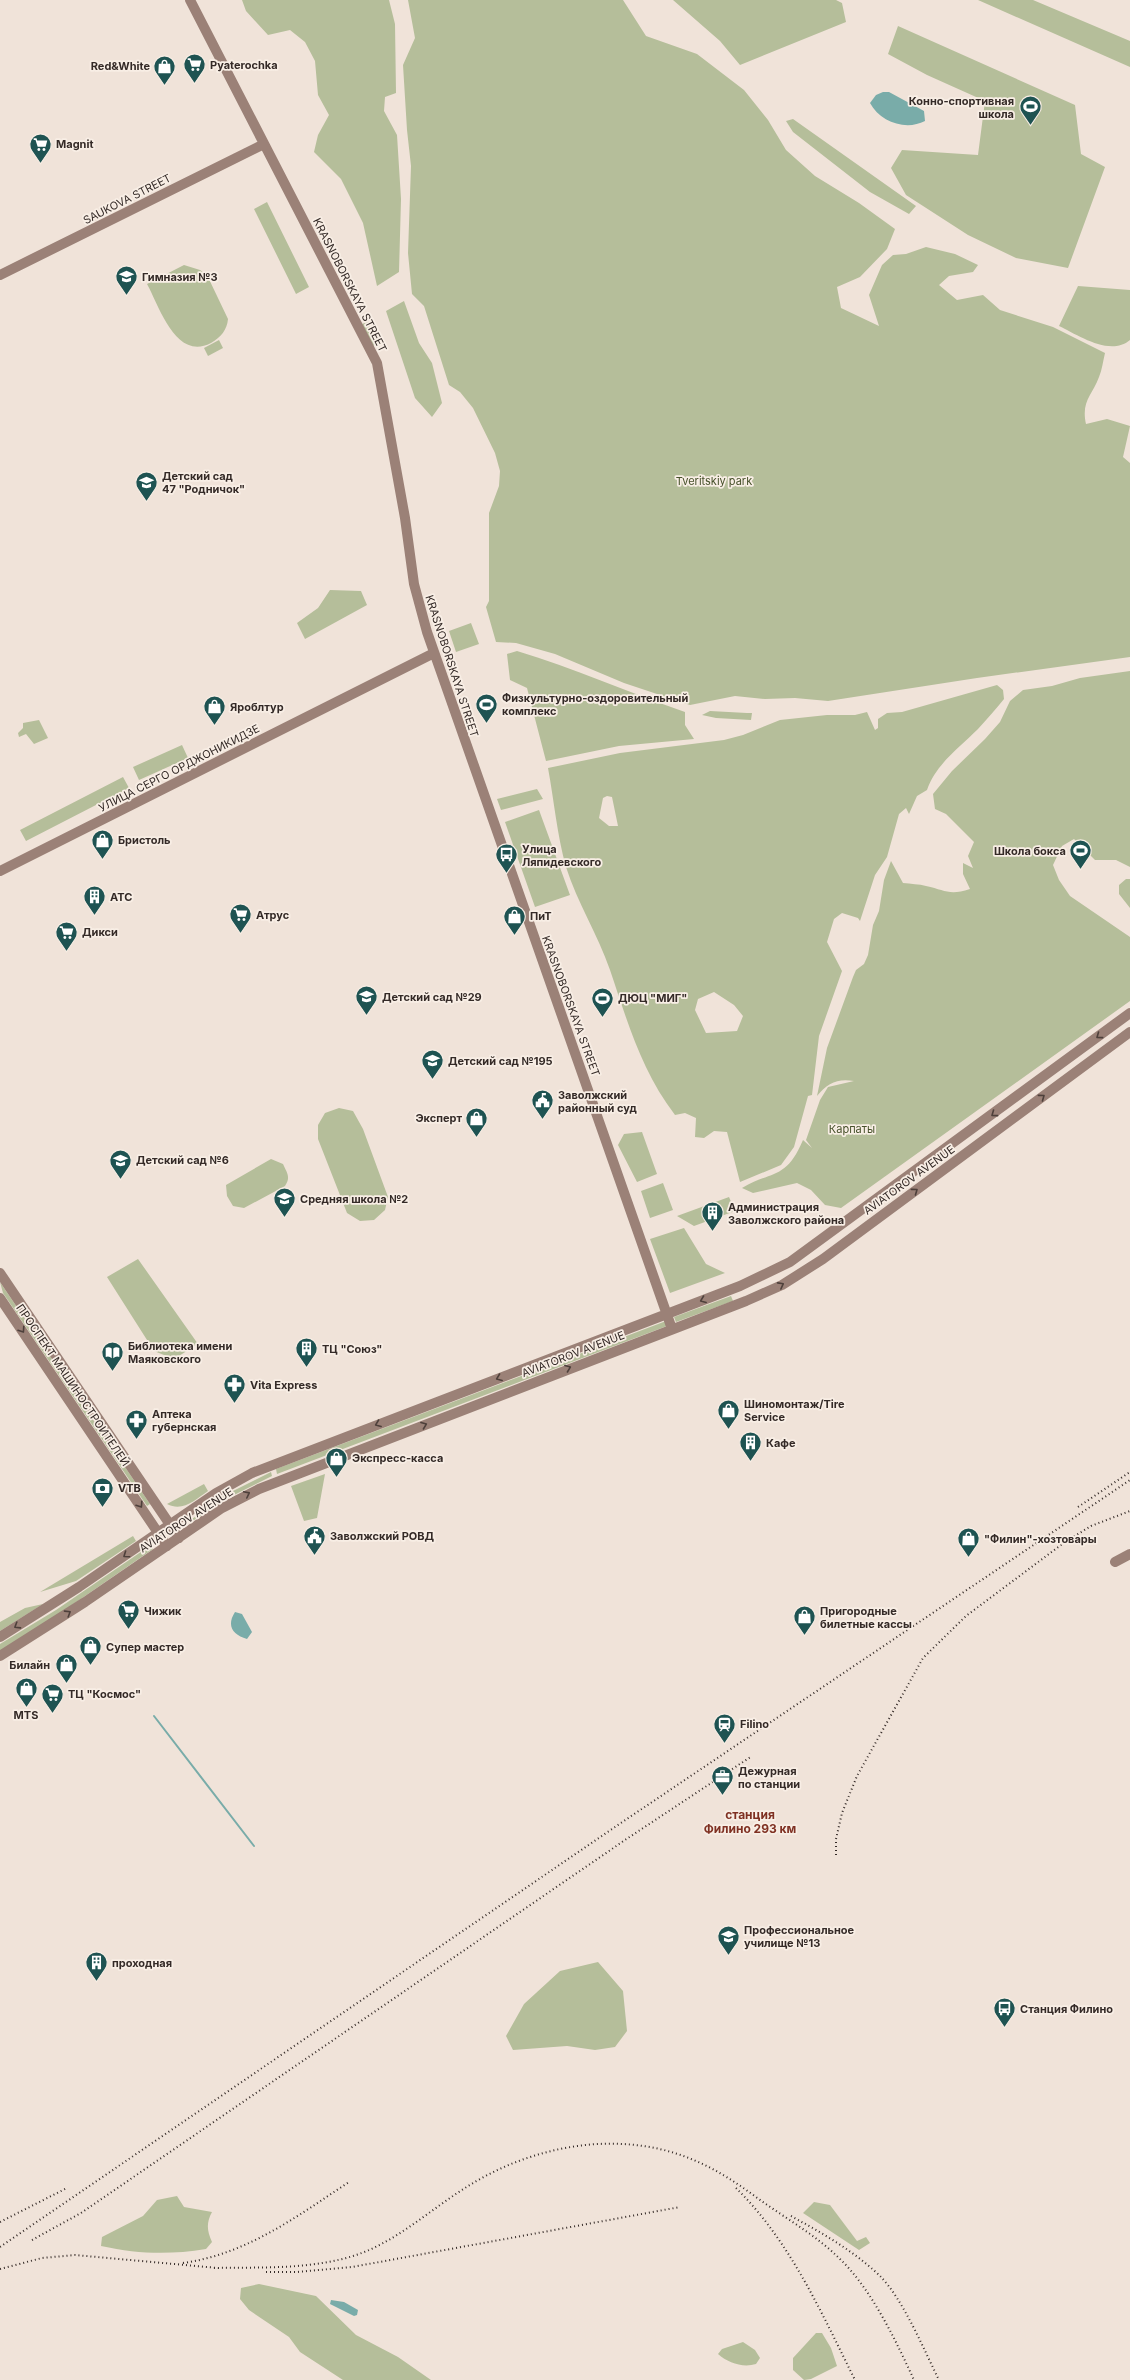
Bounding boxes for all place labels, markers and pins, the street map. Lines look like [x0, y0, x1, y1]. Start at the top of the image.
supermarket icon: Pyaterochka [181, 52, 207, 85]
shop icon: Red&White [152, 53, 178, 86]
place label: Pyaterochka [210, 58, 278, 72]
place label: Red&White [91, 59, 150, 73]
place label: Конно-спортивная школа [909, 94, 1014, 121]
sports icon: Конно-спортивная школа [1017, 94, 1043, 127]
supermarket icon: Magnit [27, 131, 53, 164]
place label: Magnit [56, 137, 93, 151]
school or university icon: Гимназия №3 [113, 264, 139, 297]
place label: Гимназия №3 [142, 270, 218, 284]
school or university icon: Детский сад 47 "Родничок" [134, 469, 160, 502]
place label: Детский сад 47 "Родничок" [162, 469, 245, 496]
sports icon: Физкультурно-оздоровительный комплекс [474, 691, 500, 724]
place label: Физкультурно-оздоровительный комплекс [502, 691, 688, 718]
shop icon: Яроблтур [202, 694, 228, 727]
place label: Яроблтур [230, 700, 284, 714]
shop icon: Бристоль [89, 827, 115, 860]
place label: Бристоль [118, 833, 171, 847]
sports icon: Школа бокса [1068, 838, 1094, 871]
bus stop icon: Улица Ляпидевского [493, 842, 519, 875]
place label: Улица Ляпидевского [522, 842, 602, 869]
place label: Школа бокса [994, 844, 1066, 858]
building icon: АТС [82, 884, 108, 917]
place label: АТС [110, 890, 132, 904]
supermarket icon: Атрус [227, 902, 253, 935]
shop icon: ПиТ [501, 903, 527, 936]
place label: Атрус [256, 908, 290, 922]
place label: ПиТ [530, 909, 552, 923]
supermarket icon: Дикси [53, 919, 79, 952]
place label: Дикси [82, 925, 118, 939]
school or university icon: Детский сад №29 [354, 984, 380, 1017]
sports icon: ДЮЦ "МИГ" [590, 985, 616, 1018]
place label: Детский сад №29 [382, 990, 482, 1004]
place label: ДЮЦ "МИГ" [618, 991, 687, 1005]
school or university icon: Детский сад №195 [420, 1048, 446, 1081]
place label: Детский сад №195 [448, 1054, 553, 1068]
public building icon: Заволжский районный суд [530, 1088, 556, 1121]
place label: Заволжский районный суд [558, 1088, 637, 1115]
shop icon: Эксперт [464, 1105, 490, 1138]
place label: Эксперт [415, 1111, 462, 1125]
school or university icon: Детский сад №6 [108, 1147, 134, 1180]
place label: Детский сад №6 [136, 1153, 229, 1167]
school or university icon: Средняя школа №2 [272, 1186, 298, 1219]
place label: Средняя школа №2 [300, 1192, 408, 1206]
building icon: Администрация Заволжского района [700, 1200, 726, 1233]
place label: Администрация Заволжского района [728, 1200, 844, 1227]
building icon: ТЦ "Союз" [293, 1336, 319, 1369]
library icon: Библиотека имени Маяковского [99, 1339, 125, 1372]
place label: Библиотека имени Маяковского [128, 1339, 232, 1366]
place label: ТЦ "Союз" [322, 1342, 382, 1356]
pharmacy icon: Vita Express [222, 1372, 248, 1405]
place label: Vita Express [250, 1378, 317, 1392]
shop icon: Шиномонтаж/Tire Service [716, 1397, 742, 1430]
place label: Шиномонтаж/Tire Service [744, 1397, 845, 1424]
pharmacy icon: Аптека губернская [123, 1407, 149, 1440]
place label: Аптека губернская [152, 1407, 216, 1434]
building icon: Кафе [737, 1430, 763, 1463]
place label: Кафе [766, 1436, 796, 1450]
shop icon: Экспресс-касса [323, 1445, 349, 1478]
place label: Экспресс-касса [352, 1451, 443, 1465]
bank icon: VTB [90, 1475, 116, 1508]
place label: VTB [118, 1481, 141, 1495]
public building icon: Заволжский РОВД [302, 1523, 328, 1556]
shop icon: "Филин"-хозтовары [956, 1526, 982, 1559]
place label: Заволжский РОВД [330, 1529, 435, 1543]
place label: "Филин"-хозтовары [984, 1532, 1097, 1546]
supermarket icon: Чижик [115, 1598, 141, 1631]
place label: Чижик [144, 1604, 182, 1618]
shop icon: Пригородные билетные кассы [791, 1604, 817, 1637]
place label: Пригородные билетные кассы [820, 1604, 912, 1631]
shop icon: Супер мастер [78, 1634, 104, 1667]
place label: Супер мастер [106, 1640, 184, 1654]
shop icon: Билайн [53, 1652, 79, 1685]
place label: Билайн [9, 1658, 50, 1672]
shop icon: MTS [13, 1676, 39, 1709]
supermarket icon: ТЦ "Космос" [39, 1681, 65, 1714]
place label: ТЦ "Космос" [68, 1687, 141, 1701]
place label: MTS [14, 1708, 38, 1722]
station icon: Filino [711, 1711, 737, 1744]
place label: Filino [740, 1717, 769, 1731]
office icon: Дежурная по станции [710, 1764, 736, 1797]
place label: Дежурная по станции [738, 1764, 800, 1791]
school or university icon: Профессиональное училище №13 [715, 1923, 741, 1956]
place label: Профессиональное училище №13 [744, 1923, 855, 1950]
building icon: проходная [83, 1950, 109, 1983]
place label: проходная [112, 1956, 172, 1970]
bus stop icon: Станция Филино [991, 1996, 1017, 2029]
place label: Станция Филино [1020, 2002, 1113, 2016]

